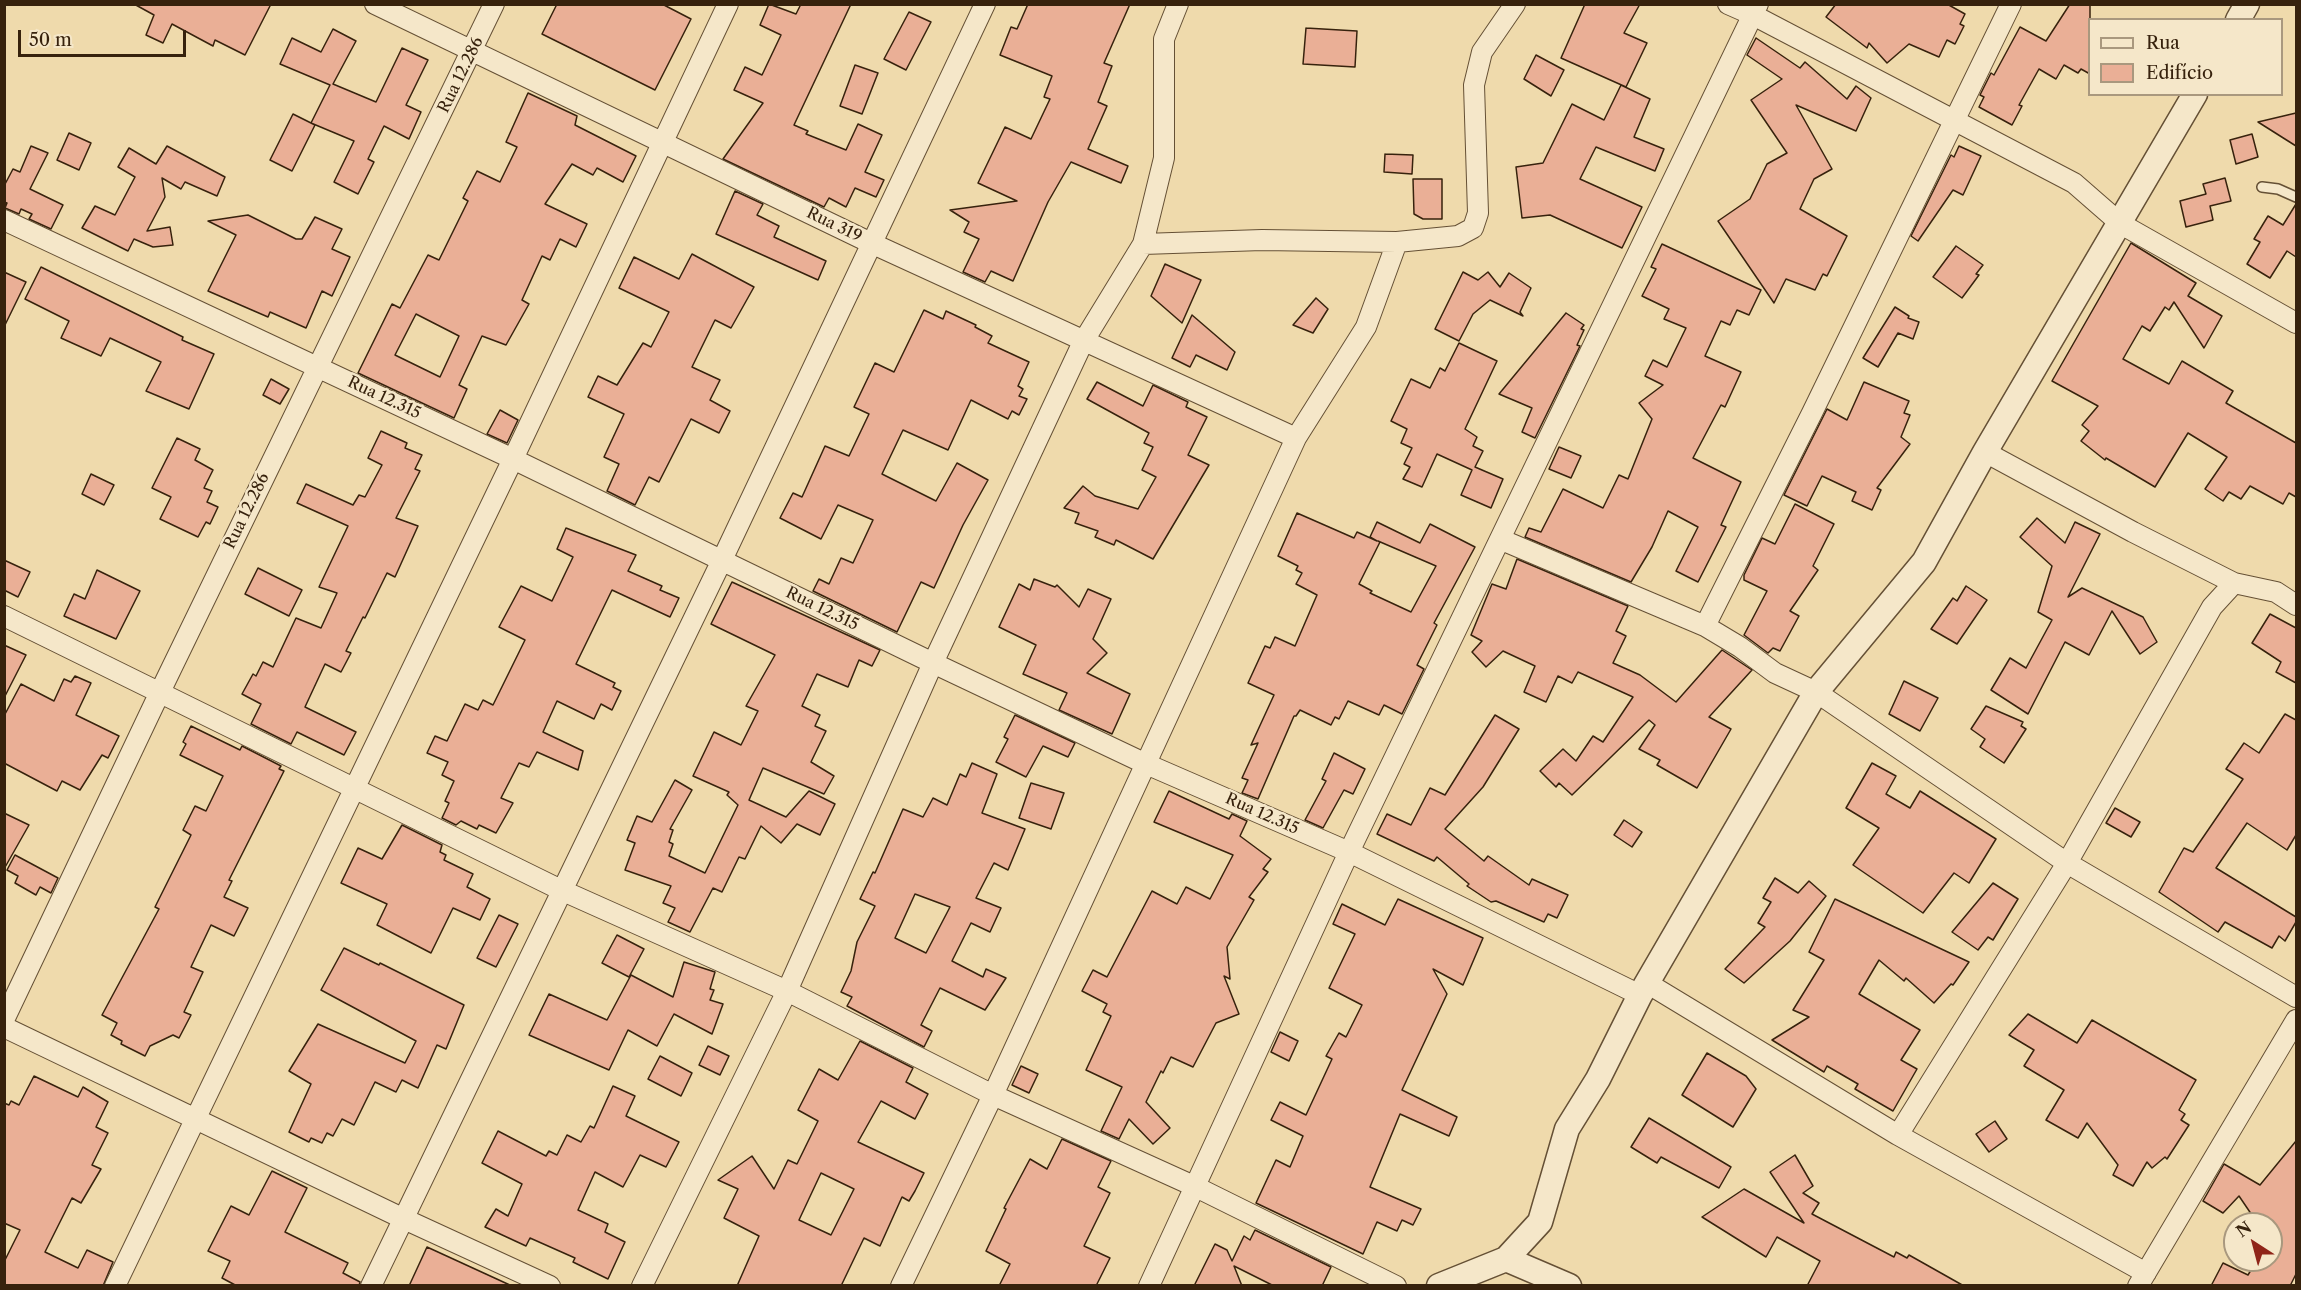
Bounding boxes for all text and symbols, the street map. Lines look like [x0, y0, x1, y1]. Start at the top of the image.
scale bar [21, 18, 189, 56]
legend [2088, 18, 2283, 96]
text: 50 m [29, 29, 72, 51]
text: Rua [2146, 32, 2180, 54]
street label: Rua 12.286 [434, 34, 488, 116]
text: Edifício [2146, 62, 2213, 84]
street label: Rua 319 [803, 203, 865, 247]
street label: Rua 12.315 [344, 373, 424, 423]
street label: Rua 12.286 [220, 470, 274, 552]
street label: Rua 12.315 [782, 583, 862, 635]
street label: Rua 12.315 [1222, 789, 1302, 839]
north arrow [2223, 1212, 2283, 1272]
text: N [2232, 1217, 2255, 1241]

